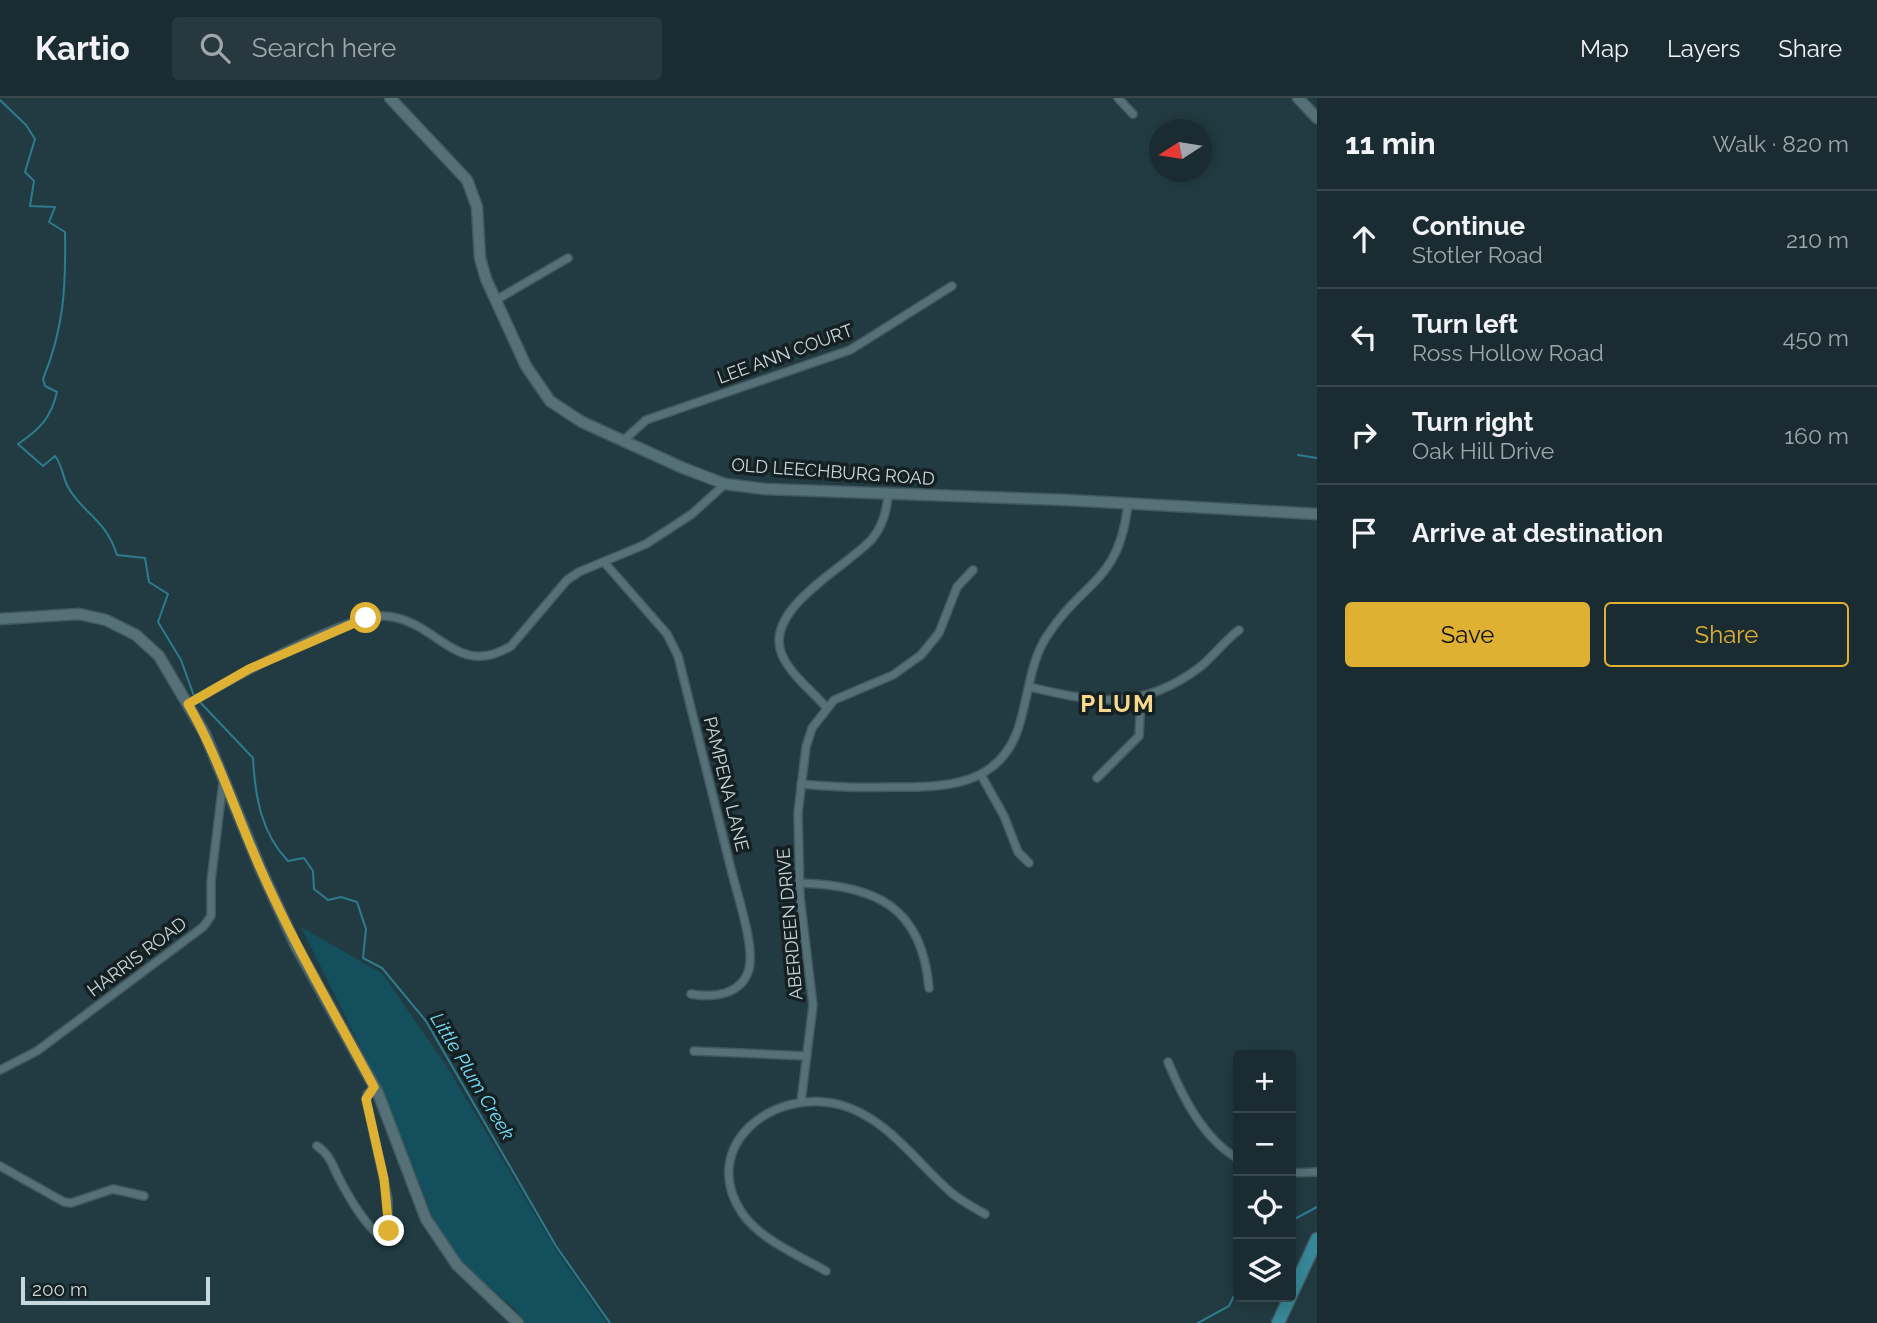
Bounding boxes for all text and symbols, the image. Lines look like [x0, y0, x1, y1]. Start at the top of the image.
search box [172, 17, 662, 80]
text: Kartio [35, 29, 130, 68]
icon: search [196, 29, 234, 67]
text: Search here [252, 33, 396, 63]
text: Map [1580, 34, 1629, 63]
text: Layers [1667, 34, 1740, 63]
text: Share [1778, 34, 1842, 63]
north arrow [1149, 119, 1212, 182]
text: 11 min [1345, 126, 1436, 161]
text: Walk · 820 m [1712, 130, 1849, 157]
text: Continue [1412, 211, 1525, 241]
icon: ahead [1345, 220, 1383, 258]
text: 210 m [1786, 226, 1849, 253]
text: Stotler Road [1412, 241, 1543, 268]
text: Turn left [1412, 309, 1518, 339]
icon: left [1345, 318, 1383, 356]
street label: LEE ANN COURT [714, 319, 856, 388]
text: 450 m [1783, 324, 1849, 351]
text: Ross Hollow Road [1412, 339, 1604, 366]
text: Turn right [1412, 407, 1533, 437]
icon: right [1345, 416, 1383, 454]
text: 160 m [1784, 422, 1849, 449]
text: Oak Hill Drive [1412, 437, 1554, 464]
street label: OLD LEECHBURG ROAD [731, 454, 936, 489]
icon: arrive [1345, 514, 1383, 552]
text: Arrive at destination [1412, 518, 1663, 548]
route start [350, 602, 381, 633]
button: Save [1345, 602, 1590, 667]
button: Share [1604, 602, 1849, 667]
district label: PLUM [1080, 689, 1156, 718]
street label: PAMPENA LANE [700, 714, 753, 853]
street label: ABERDEEN DRIVE [772, 847, 807, 1001]
street label: HARRIS ROAD [83, 912, 191, 1001]
water label: Little Plum Creek [426, 1008, 520, 1144]
map controls [1233, 1050, 1296, 1302]
button: + [1233, 1050, 1296, 1113]
button: − [1233, 1113, 1296, 1176]
button: locate [1233, 1176, 1296, 1239]
route end [373, 1215, 404, 1246]
button: layers [1233, 1239, 1296, 1302]
scale bar [21, 1274, 210, 1306]
text: 200 m [32, 1278, 87, 1300]

